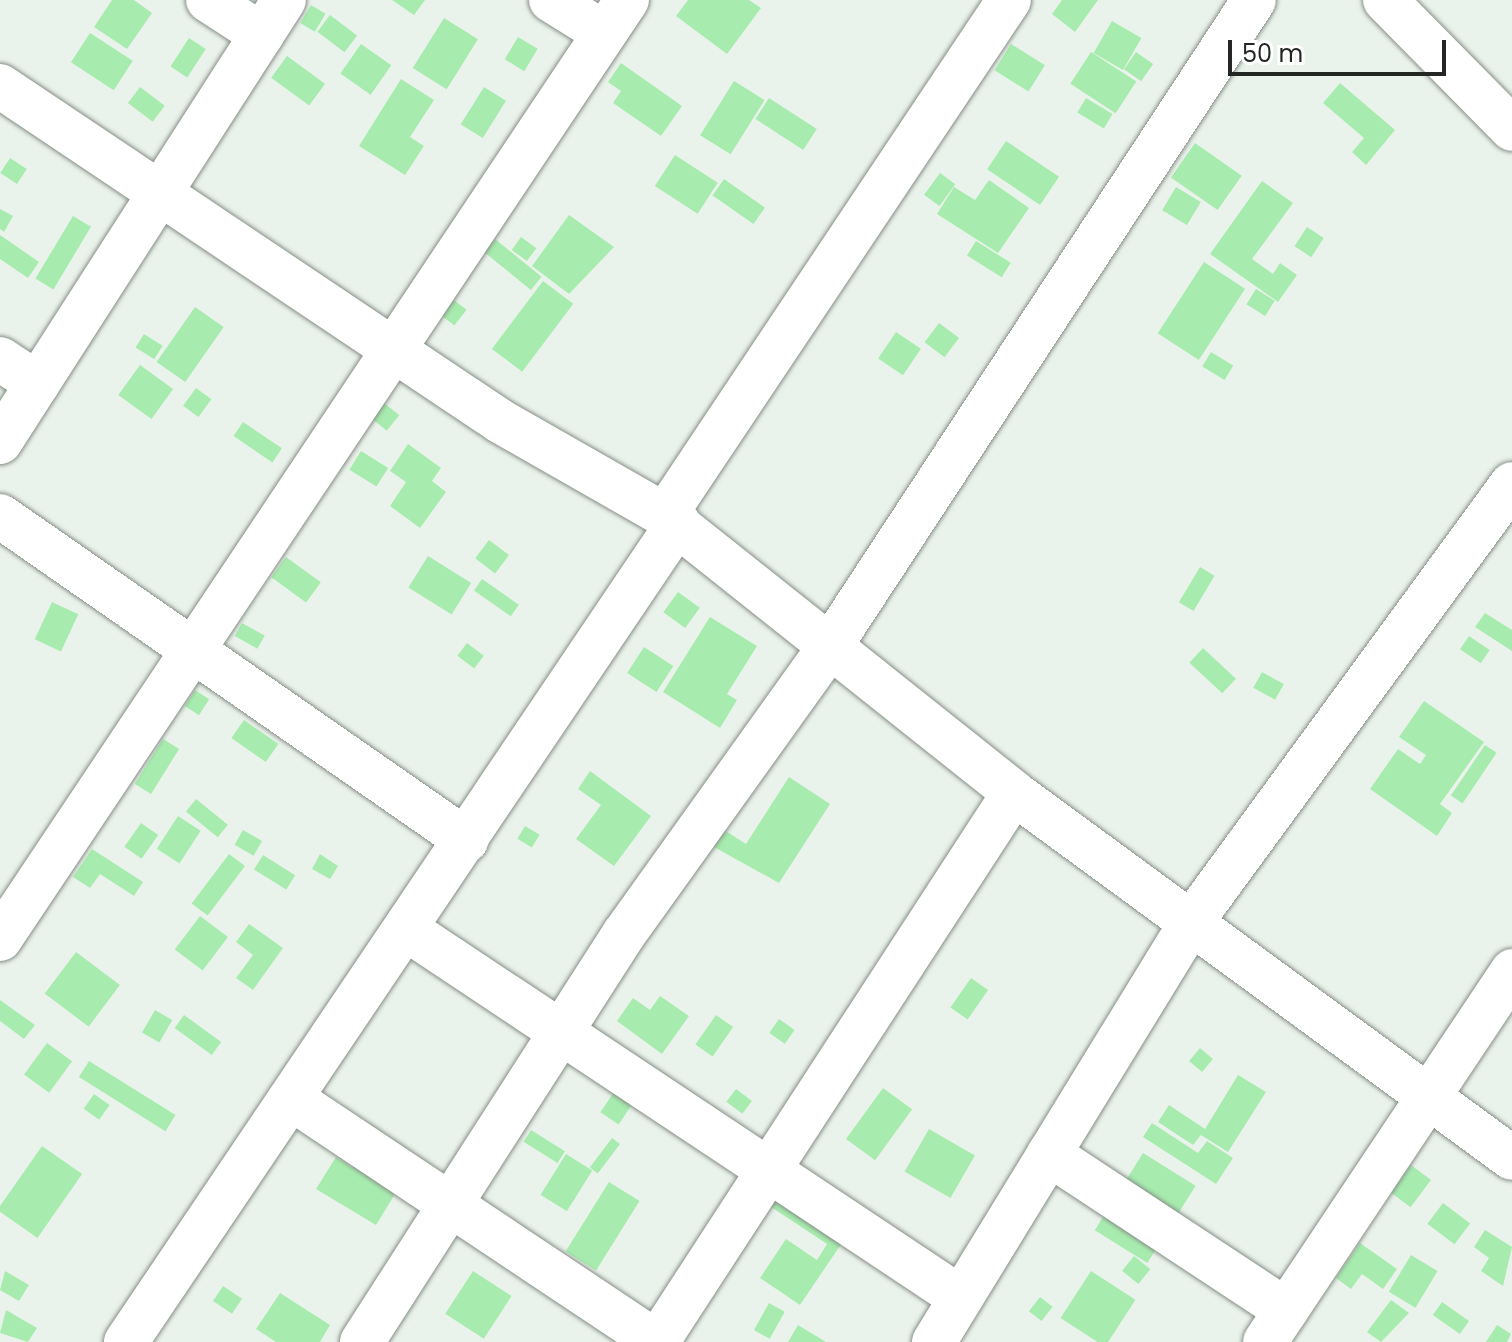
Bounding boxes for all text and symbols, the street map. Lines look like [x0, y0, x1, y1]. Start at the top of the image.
scale bar [1232, 24, 1450, 74]
text: 50 m [1242, 37, 1303, 70]

